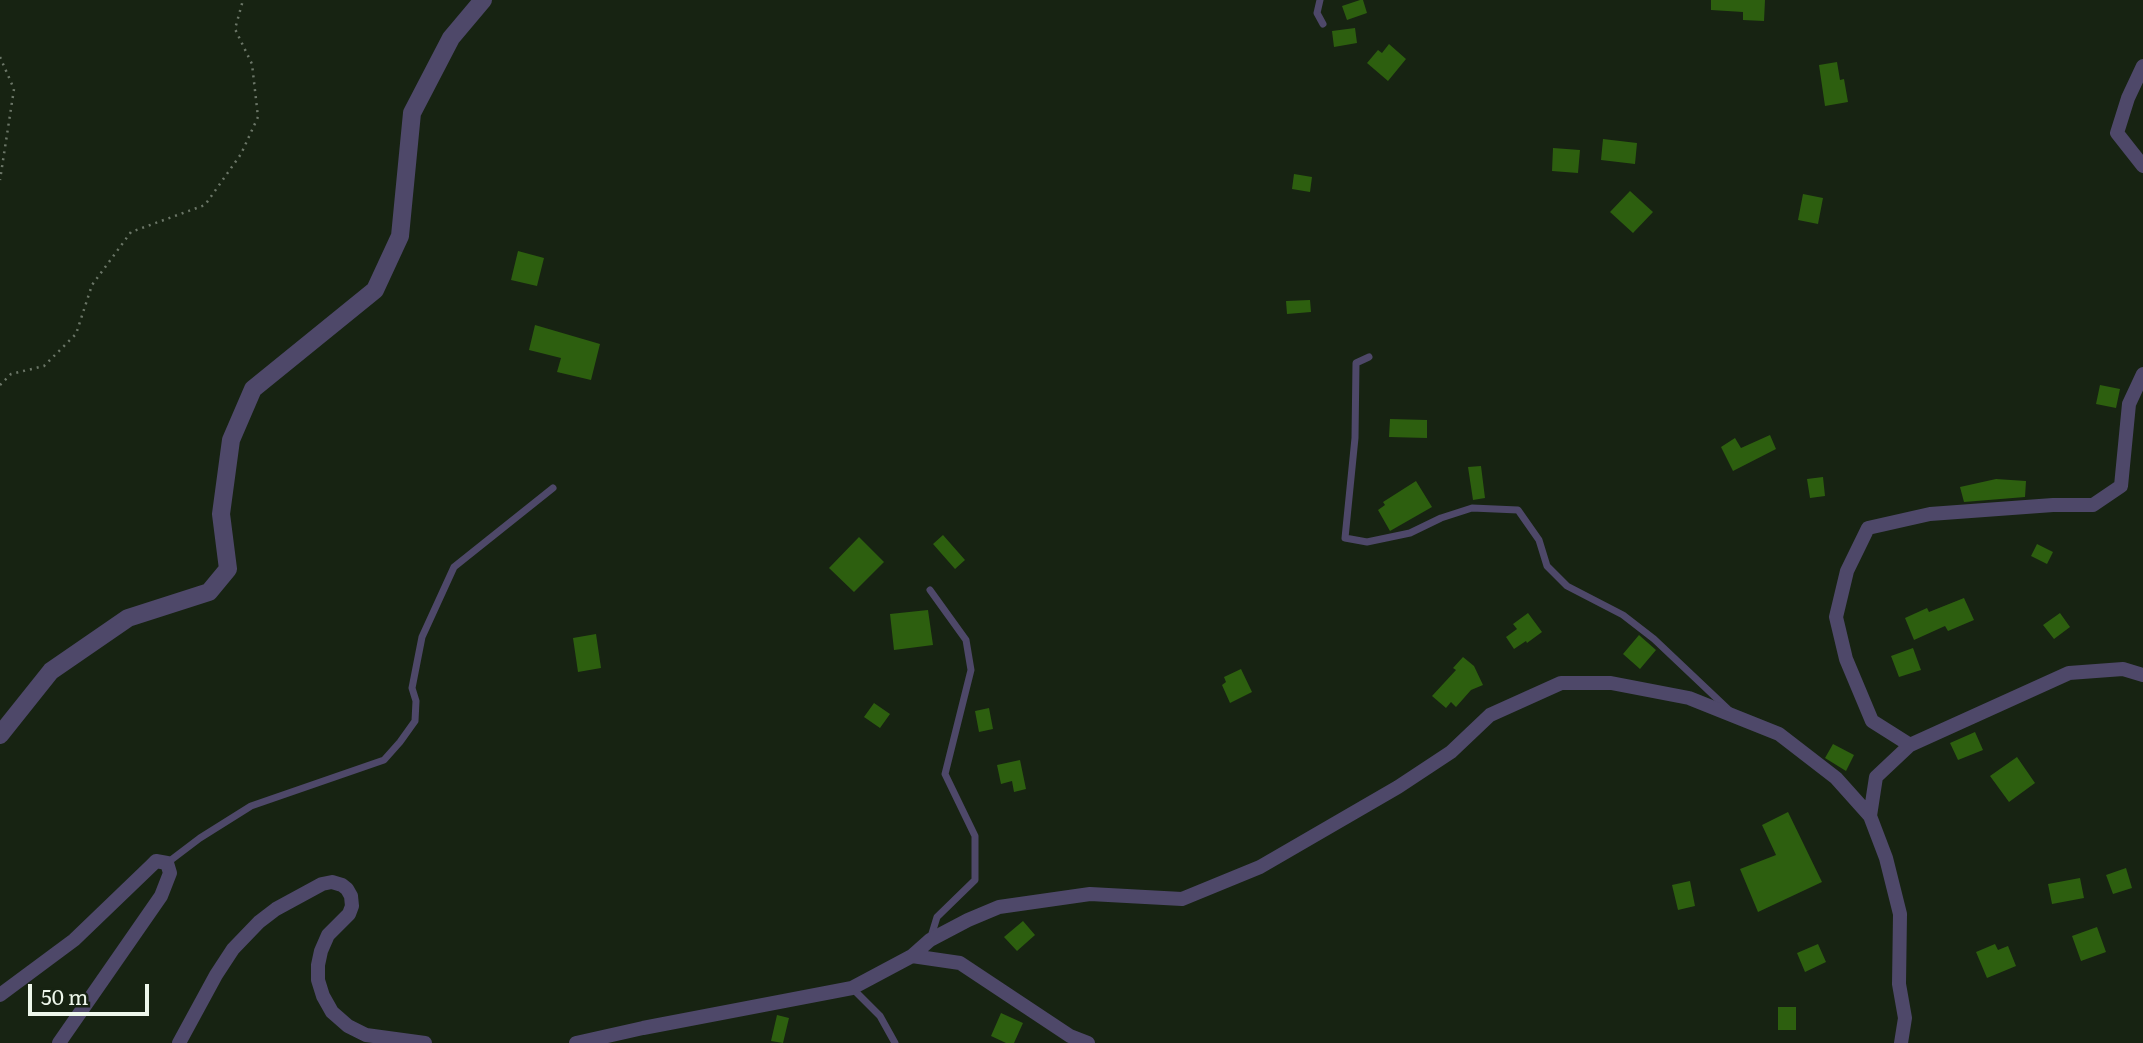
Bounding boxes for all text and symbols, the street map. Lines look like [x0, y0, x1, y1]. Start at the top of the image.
scale bar [32, 970, 152, 1014]
text: 50 m [41, 980, 88, 1011]

